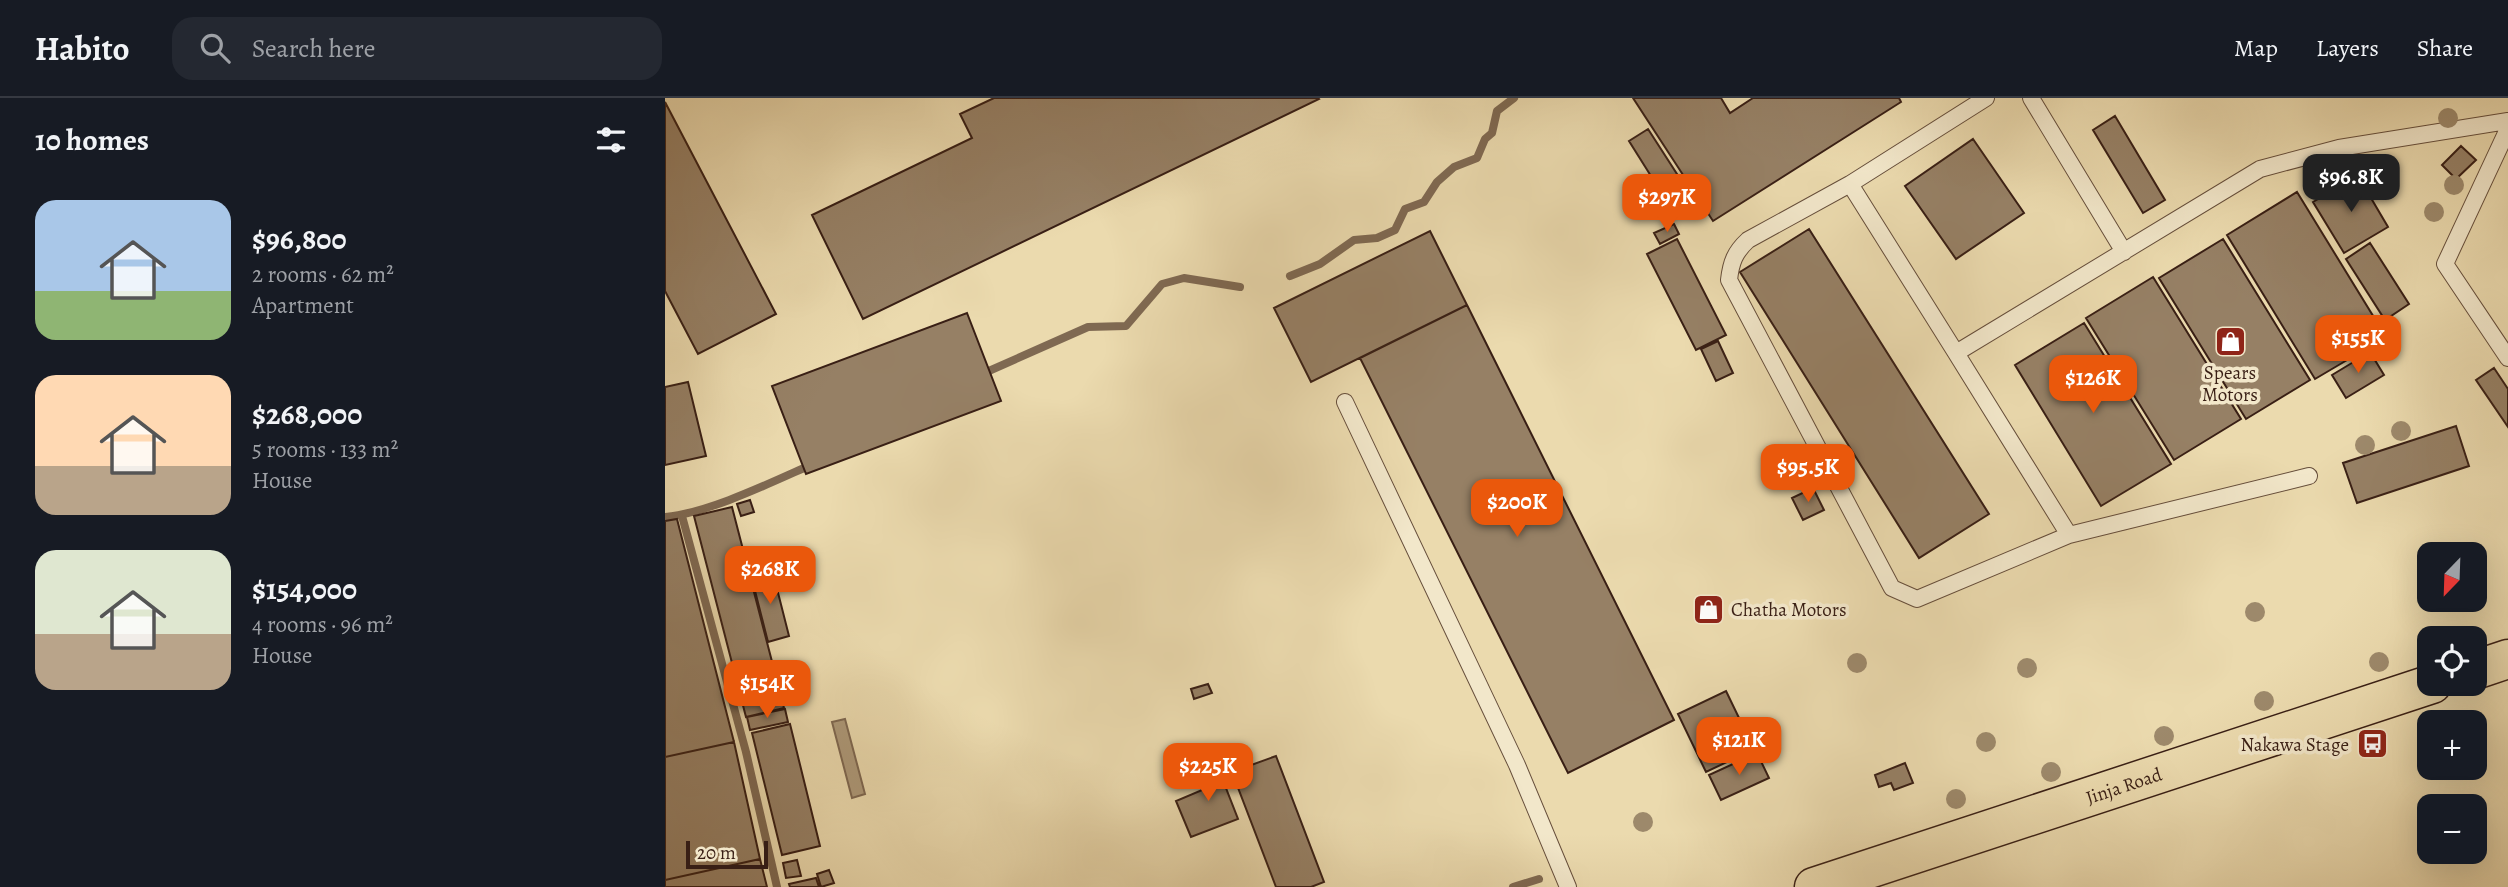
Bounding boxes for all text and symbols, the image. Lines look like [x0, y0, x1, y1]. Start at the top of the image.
search box [172, 17, 662, 80]
text: Habito [35, 26, 130, 71]
icon: search [196, 29, 234, 67]
text: Search here [252, 31, 375, 66]
text: Map [2234, 32, 2278, 64]
text: Layers [2316, 32, 2379, 64]
text: Share [2417, 32, 2473, 64]
text: 10 homes [35, 120, 149, 160]
icon: filters [592, 121, 630, 159]
pin: $96.8K [2294, 155, 2408, 214]
text: $96.8K [2319, 161, 2383, 192]
pin: $297K [1618, 174, 1716, 234]
text: $297K [1638, 181, 1696, 212]
text: $96,800 [252, 219, 347, 259]
icon: home [91, 228, 175, 312]
text: 2 rooms · 62 m² [252, 259, 394, 290]
text: Apartment [252, 290, 354, 321]
pin: $155K [2309, 316, 2407, 375]
text: $155K [2331, 322, 2385, 353]
shop icon: Spears Motors [2213, 324, 2247, 358]
pin: $126K [2044, 356, 2142, 415]
place label: Spears Motors [2202, 360, 2258, 408]
text: $126K [2065, 362, 2121, 393]
text: $268,000 [252, 394, 362, 434]
icon: home [91, 403, 175, 487]
text: 5 rooms · 133 m² [252, 434, 398, 465]
pin: $95.5K [1751, 444, 1865, 504]
text: $95.5K [1777, 451, 1839, 482]
text: House [252, 465, 312, 496]
pin: $200K [1468, 480, 1566, 539]
text: $200K [1487, 486, 1547, 517]
north arrow [2417, 542, 2487, 612]
map controls [2417, 542, 2487, 864]
pin: $268K [721, 546, 819, 606]
text: $268K [741, 553, 799, 584]
text: $154,000 [252, 569, 357, 609]
icon: home [91, 578, 175, 662]
shop icon: Chatha Motors [1691, 592, 1725, 626]
place label: Chatha Motors [1731, 597, 1847, 623]
text: 4 rooms · 96 m² [252, 609, 393, 640]
button: locate [2417, 626, 2487, 696]
text: House [252, 640, 312, 671]
pin: $154K [718, 660, 816, 720]
text: $154K [740, 667, 794, 698]
button: + [2417, 710, 2487, 780]
pin: $121K [1690, 718, 1788, 777]
text: $121K [1712, 724, 1766, 755]
bus stop icon: Nakawa Stage [2355, 727, 2389, 761]
place label: Nakawa Stage [2240, 732, 2349, 758]
pin: $225K [1159, 744, 1257, 803]
text: $225K [1179, 750, 1237, 781]
street label: Jinja Road [2083, 761, 2166, 811]
button: − [2417, 794, 2487, 864]
scale bar [686, 838, 768, 870]
text: 20 m [697, 840, 736, 866]

